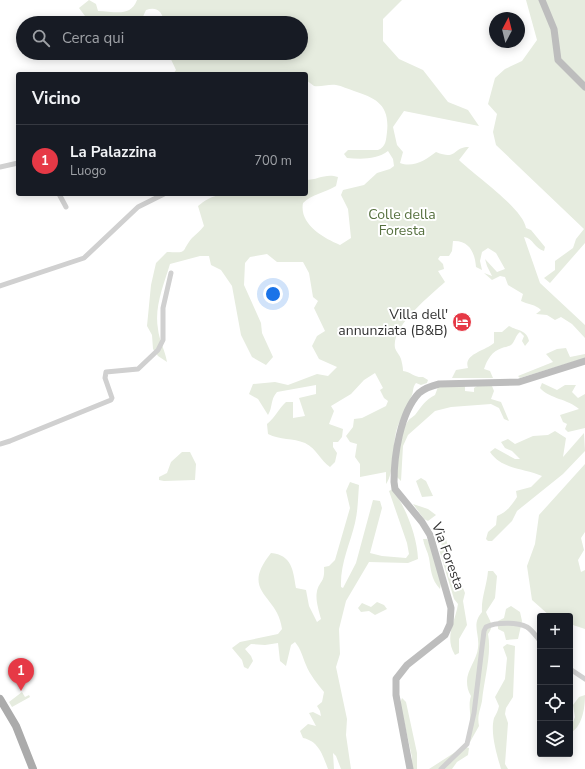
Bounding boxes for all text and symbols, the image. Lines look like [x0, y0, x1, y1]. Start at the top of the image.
north arrow [489, 12, 525, 48]
search box [16, 16, 308, 60]
icon: search [30, 27, 52, 49]
text: Cerca qui [62, 28, 124, 48]
text: Vicino [32, 87, 81, 110]
text: La Palazzina [70, 142, 156, 162]
text: 1 [41, 152, 49, 170]
text: 700 m [254, 152, 292, 170]
text: Luogo [70, 162, 106, 180]
park label: Colle della Foresta [368, 205, 436, 240]
your location [263, 284, 283, 304]
place label: Villa dell' annunziata (B&B) [338, 305, 448, 340]
hotel icon: Villa dell' annunziata (B&B) [451, 311, 473, 333]
street label: Via Foresta [427, 519, 469, 592]
map controls [537, 613, 573, 757]
button: + [537, 613, 573, 649]
button: − [537, 649, 573, 685]
pin: 1 [8, 658, 34, 691]
button: locate [537, 685, 573, 721]
button: layers [537, 721, 573, 757]

